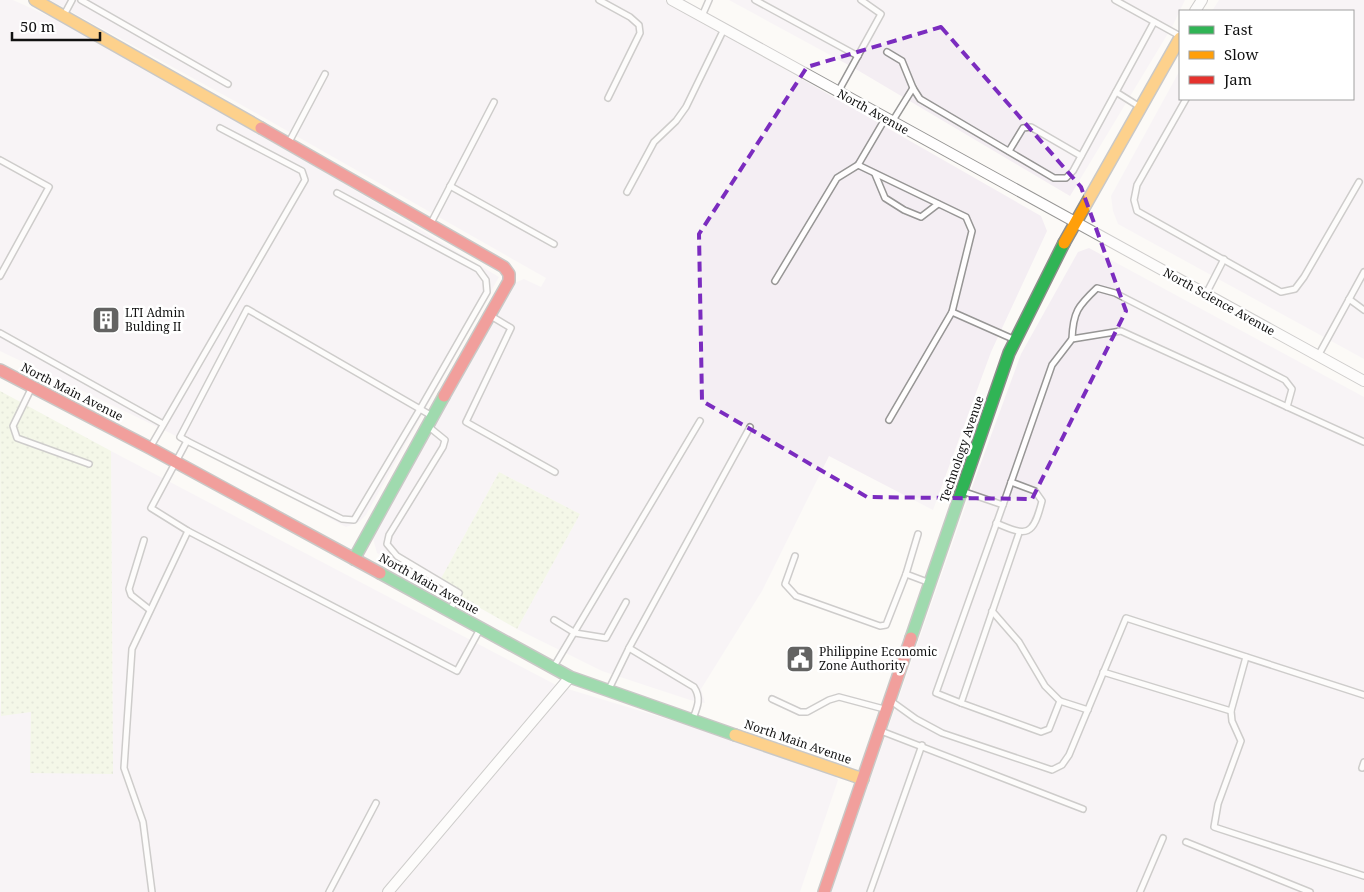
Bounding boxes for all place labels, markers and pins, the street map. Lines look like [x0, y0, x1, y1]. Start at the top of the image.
place label: LTI Admin Bulding II [125, 304, 185, 335]
building icon: LTI Admin Bulding II [91, 305, 121, 335]
place label: Philippine Economic Zone Authority [819, 643, 937, 674]
public building icon: Philippine Economic Zone Authority [785, 644, 815, 674]

